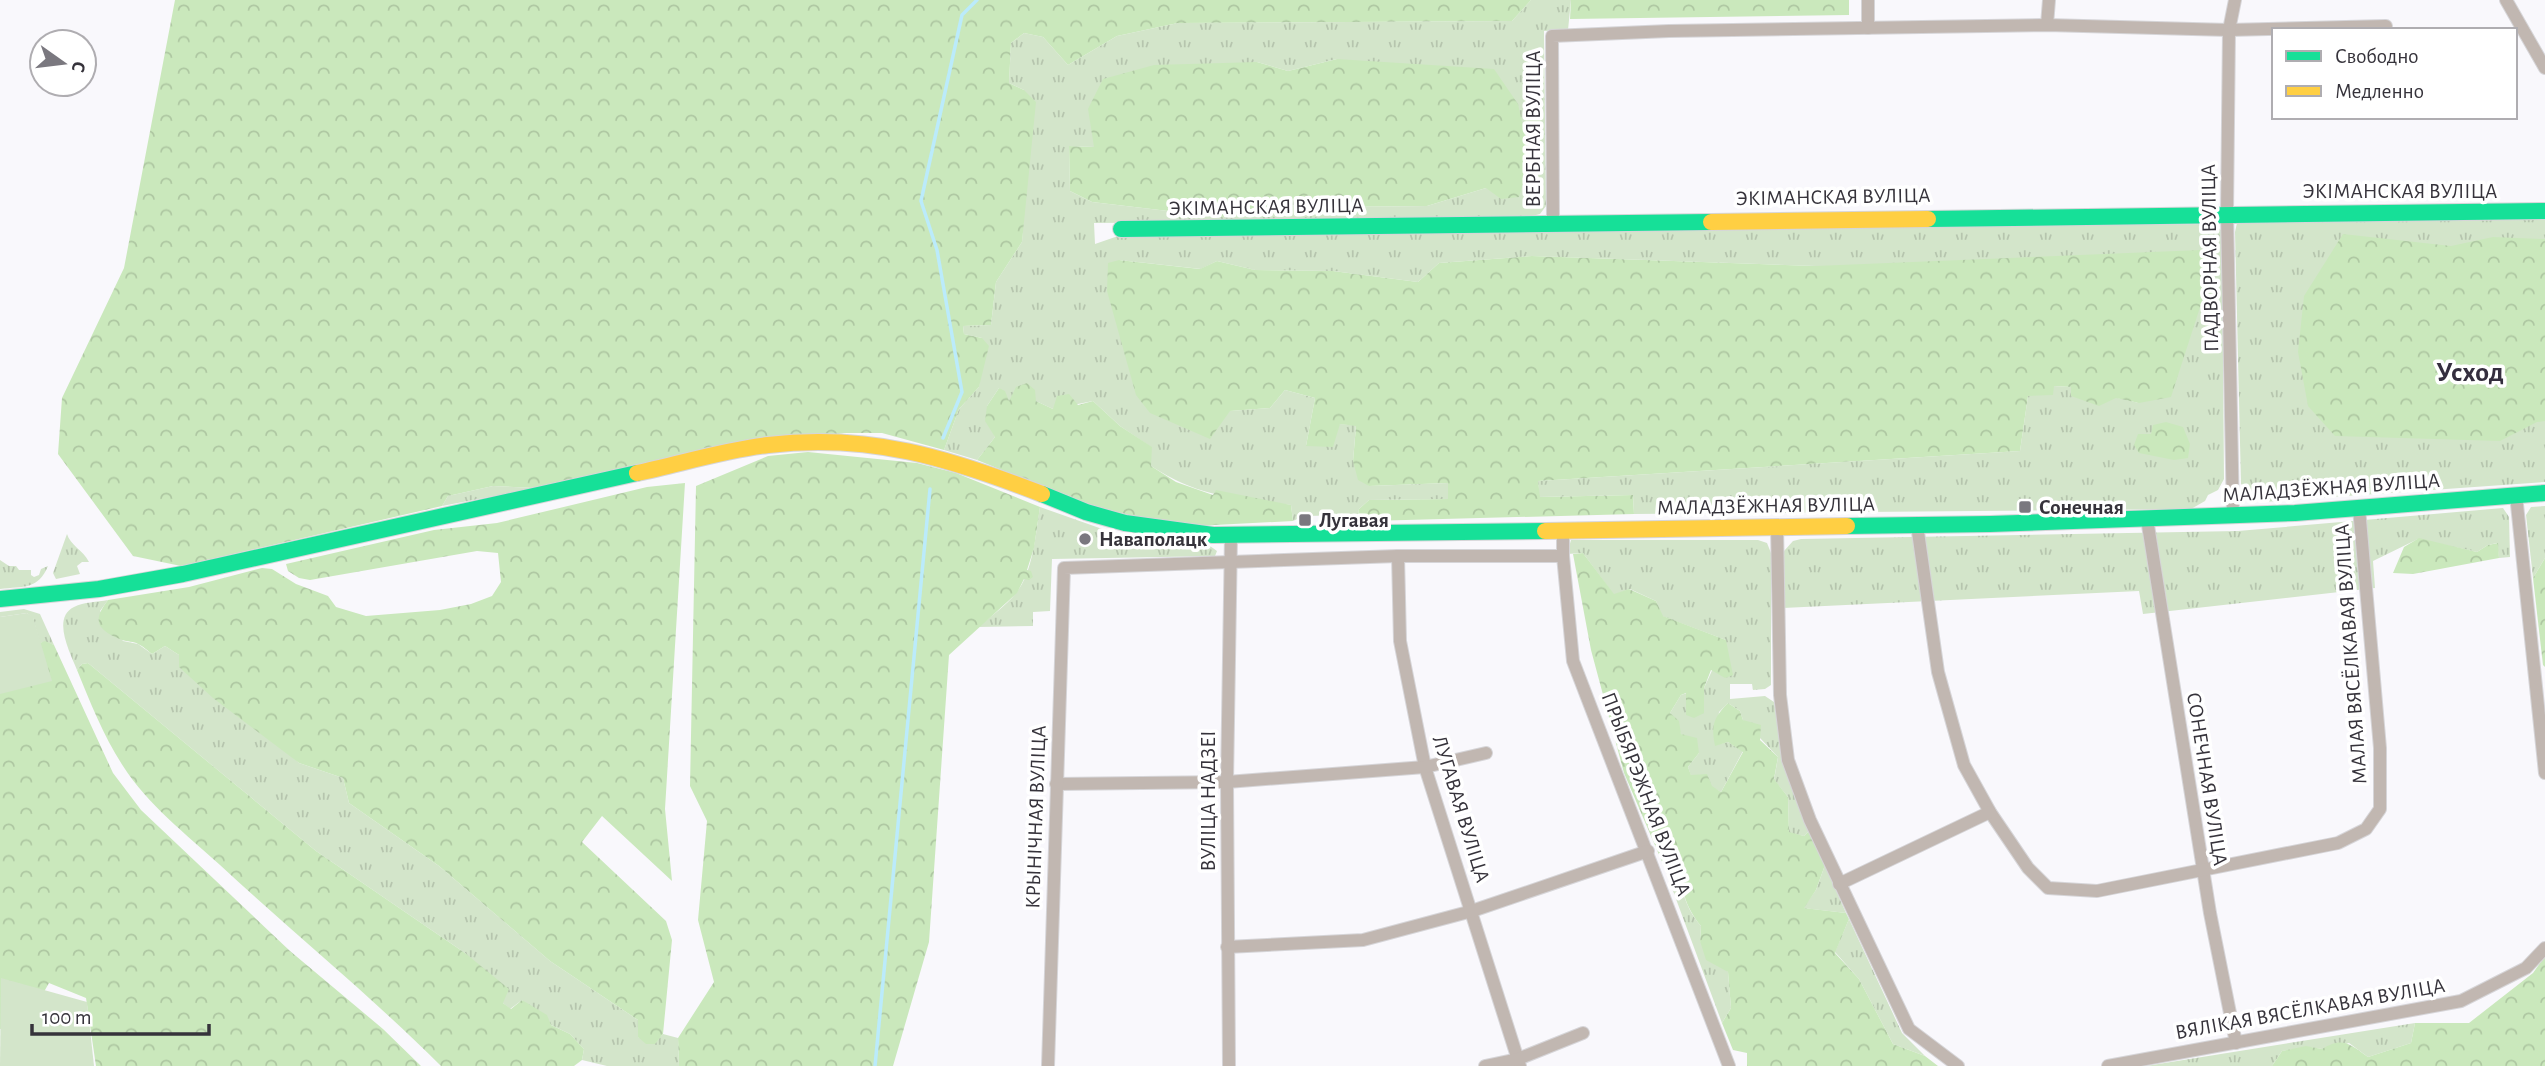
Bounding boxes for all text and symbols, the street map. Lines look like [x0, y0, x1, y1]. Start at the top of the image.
north arrow [28, 28, 98, 98]
legend [2272, 28, 2517, 119]
text: Свободно [2335, 46, 2419, 67]
street label: ВЕРБНАЯ ВУЛІЦА [1523, 50, 1544, 208]
text: С [68, 59, 89, 74]
text: Медленно [2335, 81, 2424, 102]
street label: ПАДВОРНАЯ ВУЛІЦА [2198, 164, 2222, 352]
street label: ЭКІМАНСКАЯ ВУЛІЦА [2303, 181, 2497, 202]
street label: ЭКІМАНСКАЯ ВУЛІЦА [1735, 185, 1931, 209]
street label: ЭКІМАНСКАЯ ВУЛІЦА [1168, 195, 1364, 219]
district label: Усход [2436, 359, 2504, 387]
street label: МАЛАДЗЁЖНАЯ ВУЛІЦА [2221, 469, 2441, 506]
street label: МАЛАДЗЁЖНАЯ ВУЛІЦА [1657, 493, 1875, 518]
place label: Сонечная [2039, 497, 2124, 518]
marker: Сонечная [2017, 499, 2033, 515]
place label: Лугавая [1319, 510, 1389, 531]
marker: Лугавая [1297, 512, 1313, 528]
street label: МАЛАЯ ВЯСЁЛКАВАЯ ВУЛІЦА [2330, 523, 2371, 785]
place label: Наваполацк [1099, 529, 1208, 550]
marker: Наваполацк [1077, 531, 1093, 547]
street label: ПРЫБЯРЭЖНАЯ ВУЛІЦА [1597, 689, 1695, 899]
street label: СОНЕЧНАЯ ВУЛІЦА [2183, 691, 2231, 867]
street label: КРЫНІЧНАЯ ВУЛІЦА [1022, 725, 1050, 909]
street label: ВУЛІЦА НАДЗЕІ [1198, 731, 1219, 871]
street label: ЛУГАВАЯ ВУЛІЦА [1429, 733, 1493, 885]
street label: ВЯЛІКАЯ ВЯСЁЛКАВАЯ ВУЛІЦА [2173, 974, 2447, 1043]
scale bar [32, 992, 208, 1036]
text: 100 m [42, 1007, 92, 1028]

